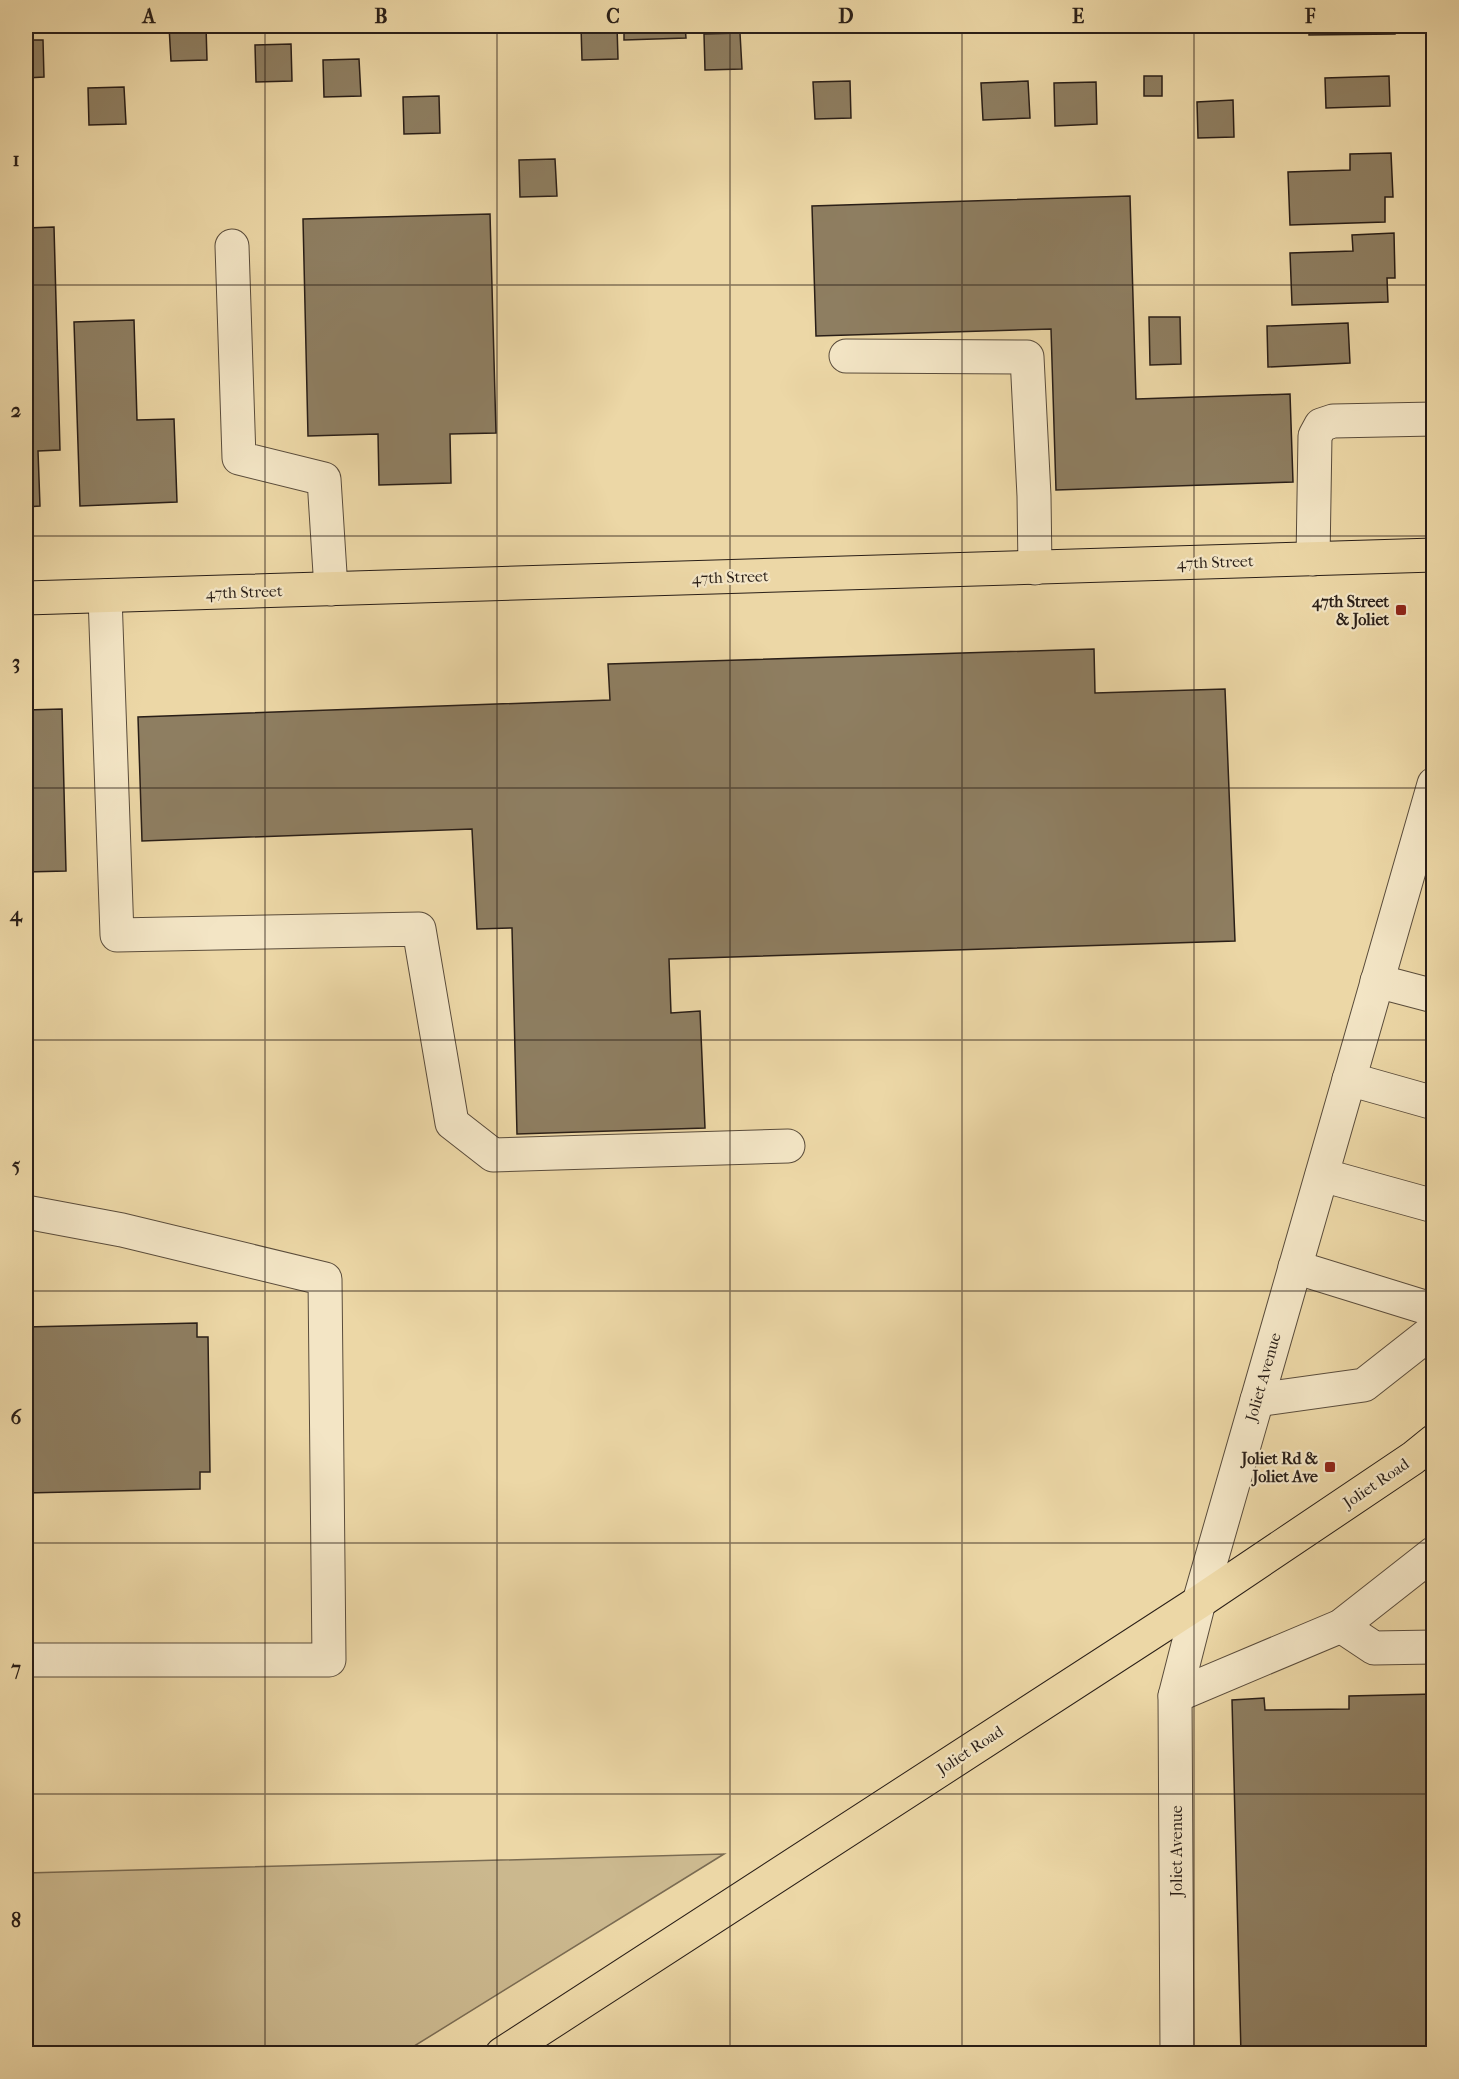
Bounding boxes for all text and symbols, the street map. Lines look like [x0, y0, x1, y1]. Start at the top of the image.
text: A [141, 5, 157, 28]
text: B [374, 5, 388, 28]
text: C [606, 5, 620, 28]
text: D [838, 5, 854, 28]
text: E [1072, 5, 1084, 28]
text: F [1304, 5, 1316, 28]
text: 1 [12, 148, 20, 171]
text: 2 [11, 399, 21, 422]
street label: 47th Street [1176, 551, 1254, 573]
street label: 47th Street [691, 566, 769, 588]
street label: 47th Street [205, 581, 283, 603]
place label: 47th Street & Joliet [1311, 592, 1389, 630]
marker: 47th Street & Joliet [1394, 603, 1408, 617]
text: 3 [12, 651, 20, 674]
text: 4 [9, 903, 23, 927]
text: 5 [12, 1154, 21, 1177]
street label: Joliet Avenue [1241, 1330, 1285, 1425]
text: 6 [11, 1406, 23, 1429]
place label: Joliet Rd & Joliet Ave [1239, 1449, 1318, 1487]
street label: Joliet Road [1338, 1454, 1413, 1513]
marker: Joliet Rd & Joliet Ave [1323, 1460, 1337, 1474]
text: 7 [10, 1657, 21, 1680]
street label: Joliet Road [932, 1721, 1007, 1780]
street label: Joliet Avenue [1167, 1805, 1186, 1899]
text: 8 [11, 1909, 21, 1932]

